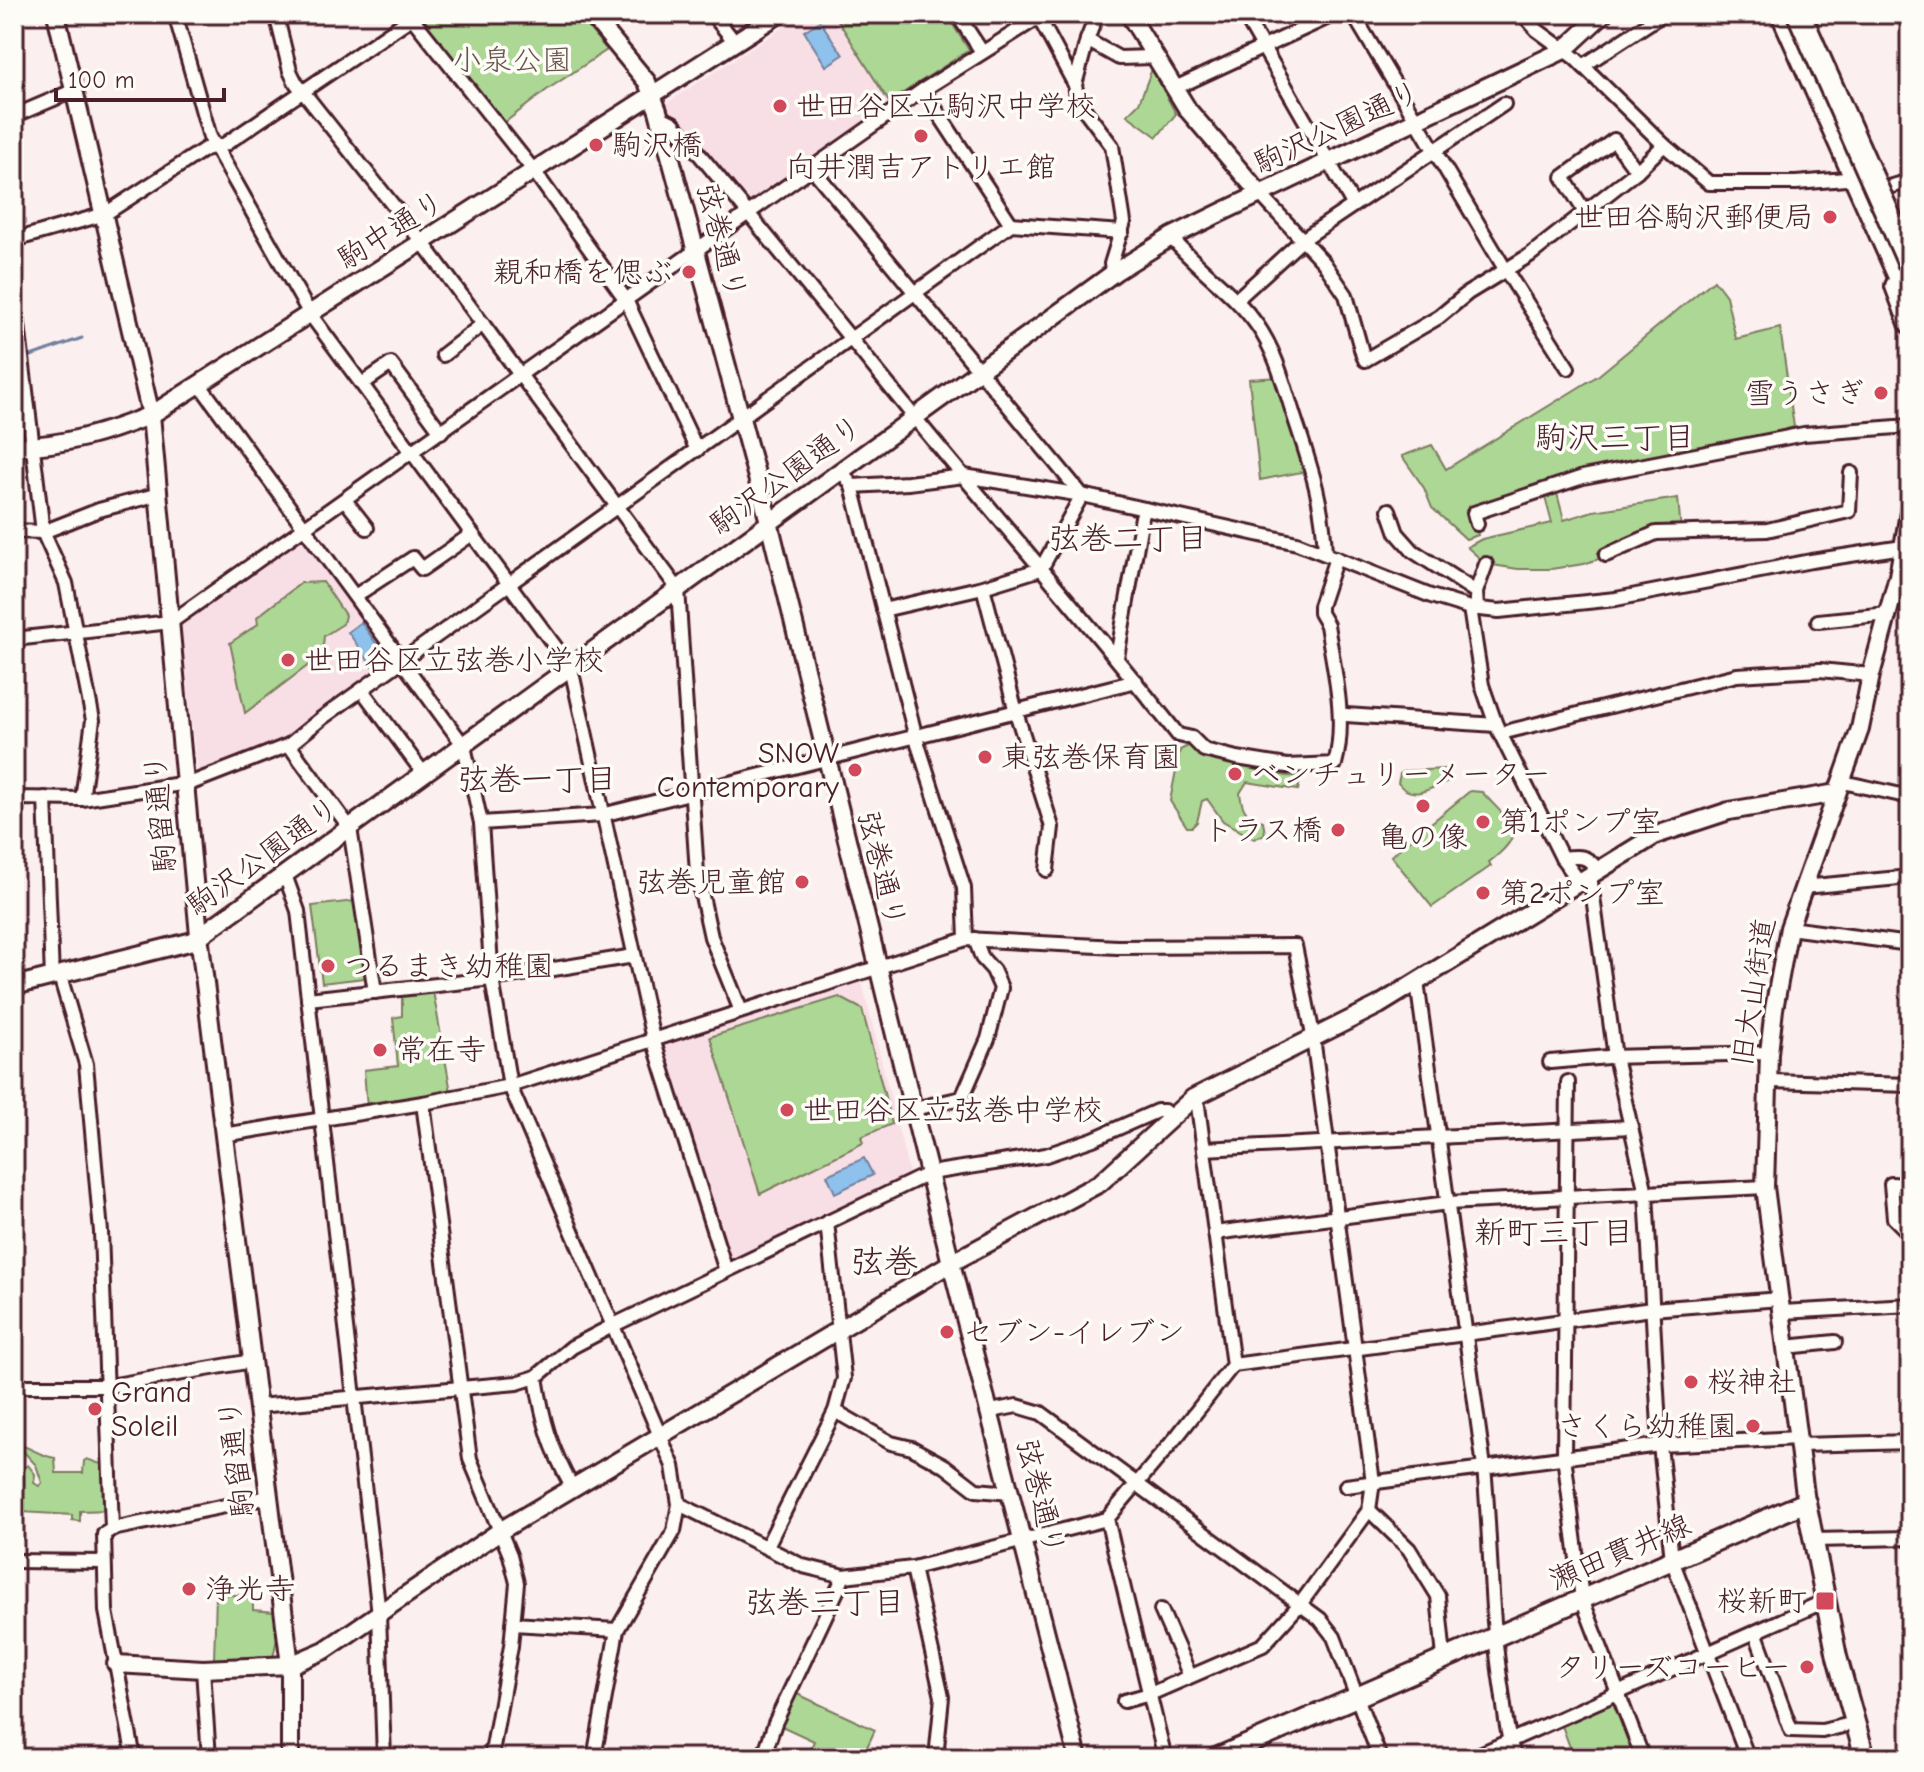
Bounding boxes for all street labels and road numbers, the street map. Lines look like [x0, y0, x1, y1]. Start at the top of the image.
street label: 駒沢公園通り [1248, 74, 1426, 181]
street label: 弦巻通り [689, 179, 754, 304]
street label: 駒中通り [331, 184, 451, 277]
street label: 駒沢公園通り [703, 408, 869, 542]
street label: 駒留通り [138, 752, 183, 874]
street label: 駒沢公園通り [180, 789, 346, 923]
street label: 弦巻通り [850, 807, 913, 932]
street label: 旧大山街道 [1724, 915, 1783, 1069]
street label: 駒留通り [212, 1396, 261, 1520]
street label: 弦巻通り [1009, 1435, 1072, 1560]
street label: 瀬田貫井線 [1544, 1507, 1696, 1598]

